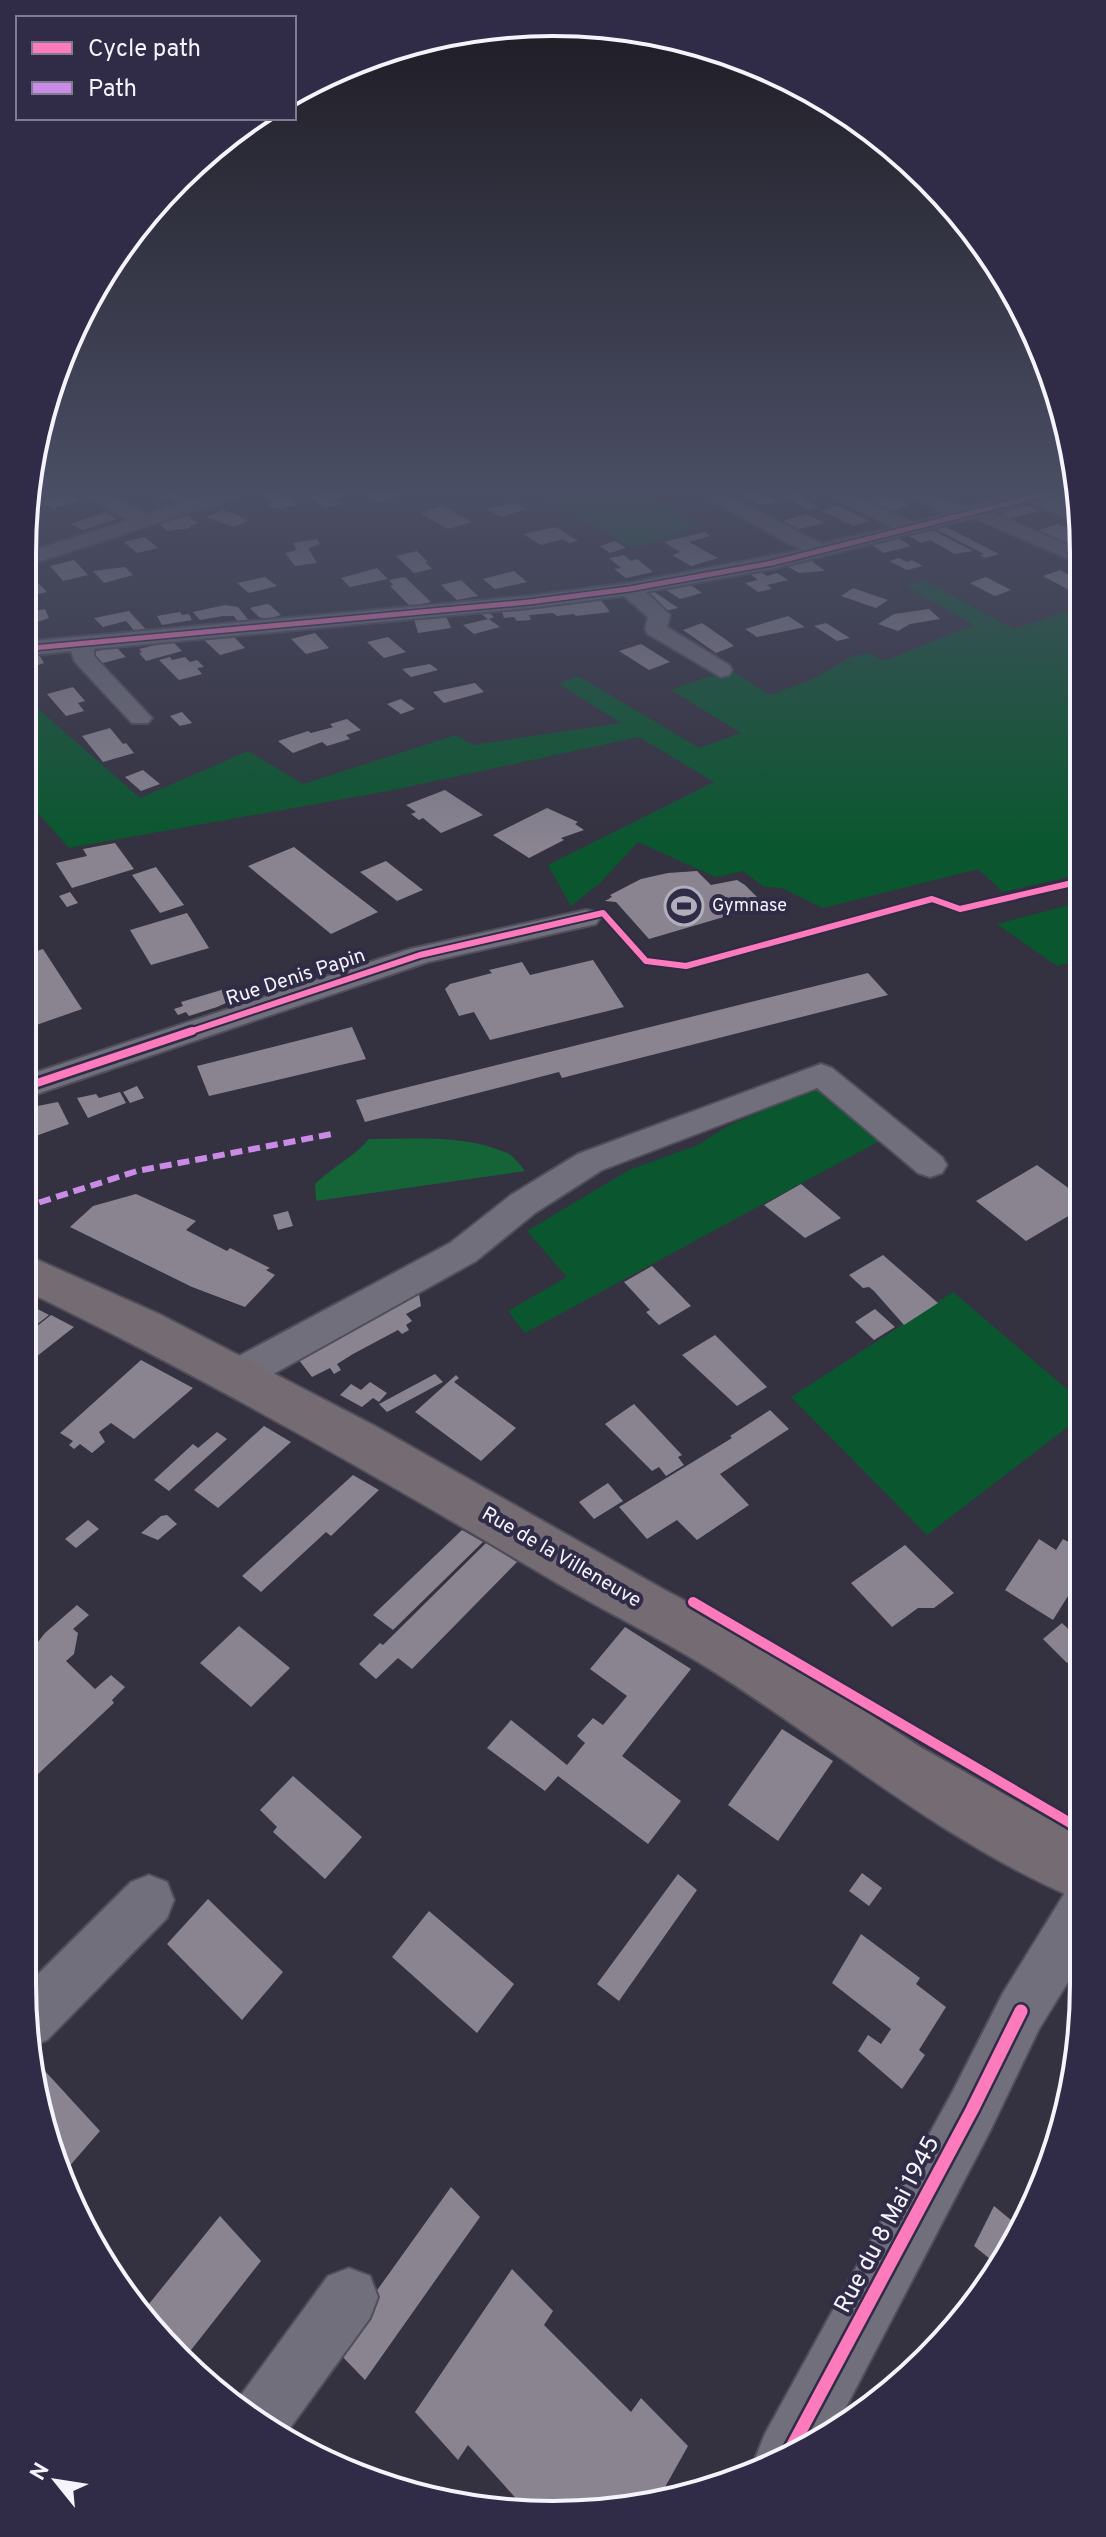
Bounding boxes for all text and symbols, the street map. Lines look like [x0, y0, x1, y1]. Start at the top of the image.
legend [16, 16, 296, 120]
text: Cycle path [88, 35, 201, 65]
text: Path [88, 75, 137, 105]
sports icon: Gymnase [663, 885, 705, 927]
place label: Gymnase [712, 895, 787, 918]
street label: Rue Denis Papin [223, 943, 369, 1013]
street label: Rue de la Villeneuve [476, 1502, 646, 1614]
street label: Rue du 8 Mai 1945 [829, 2131, 947, 2319]
north arrow [16, 2441, 96, 2521]
text: N [25, 2459, 56, 2486]

